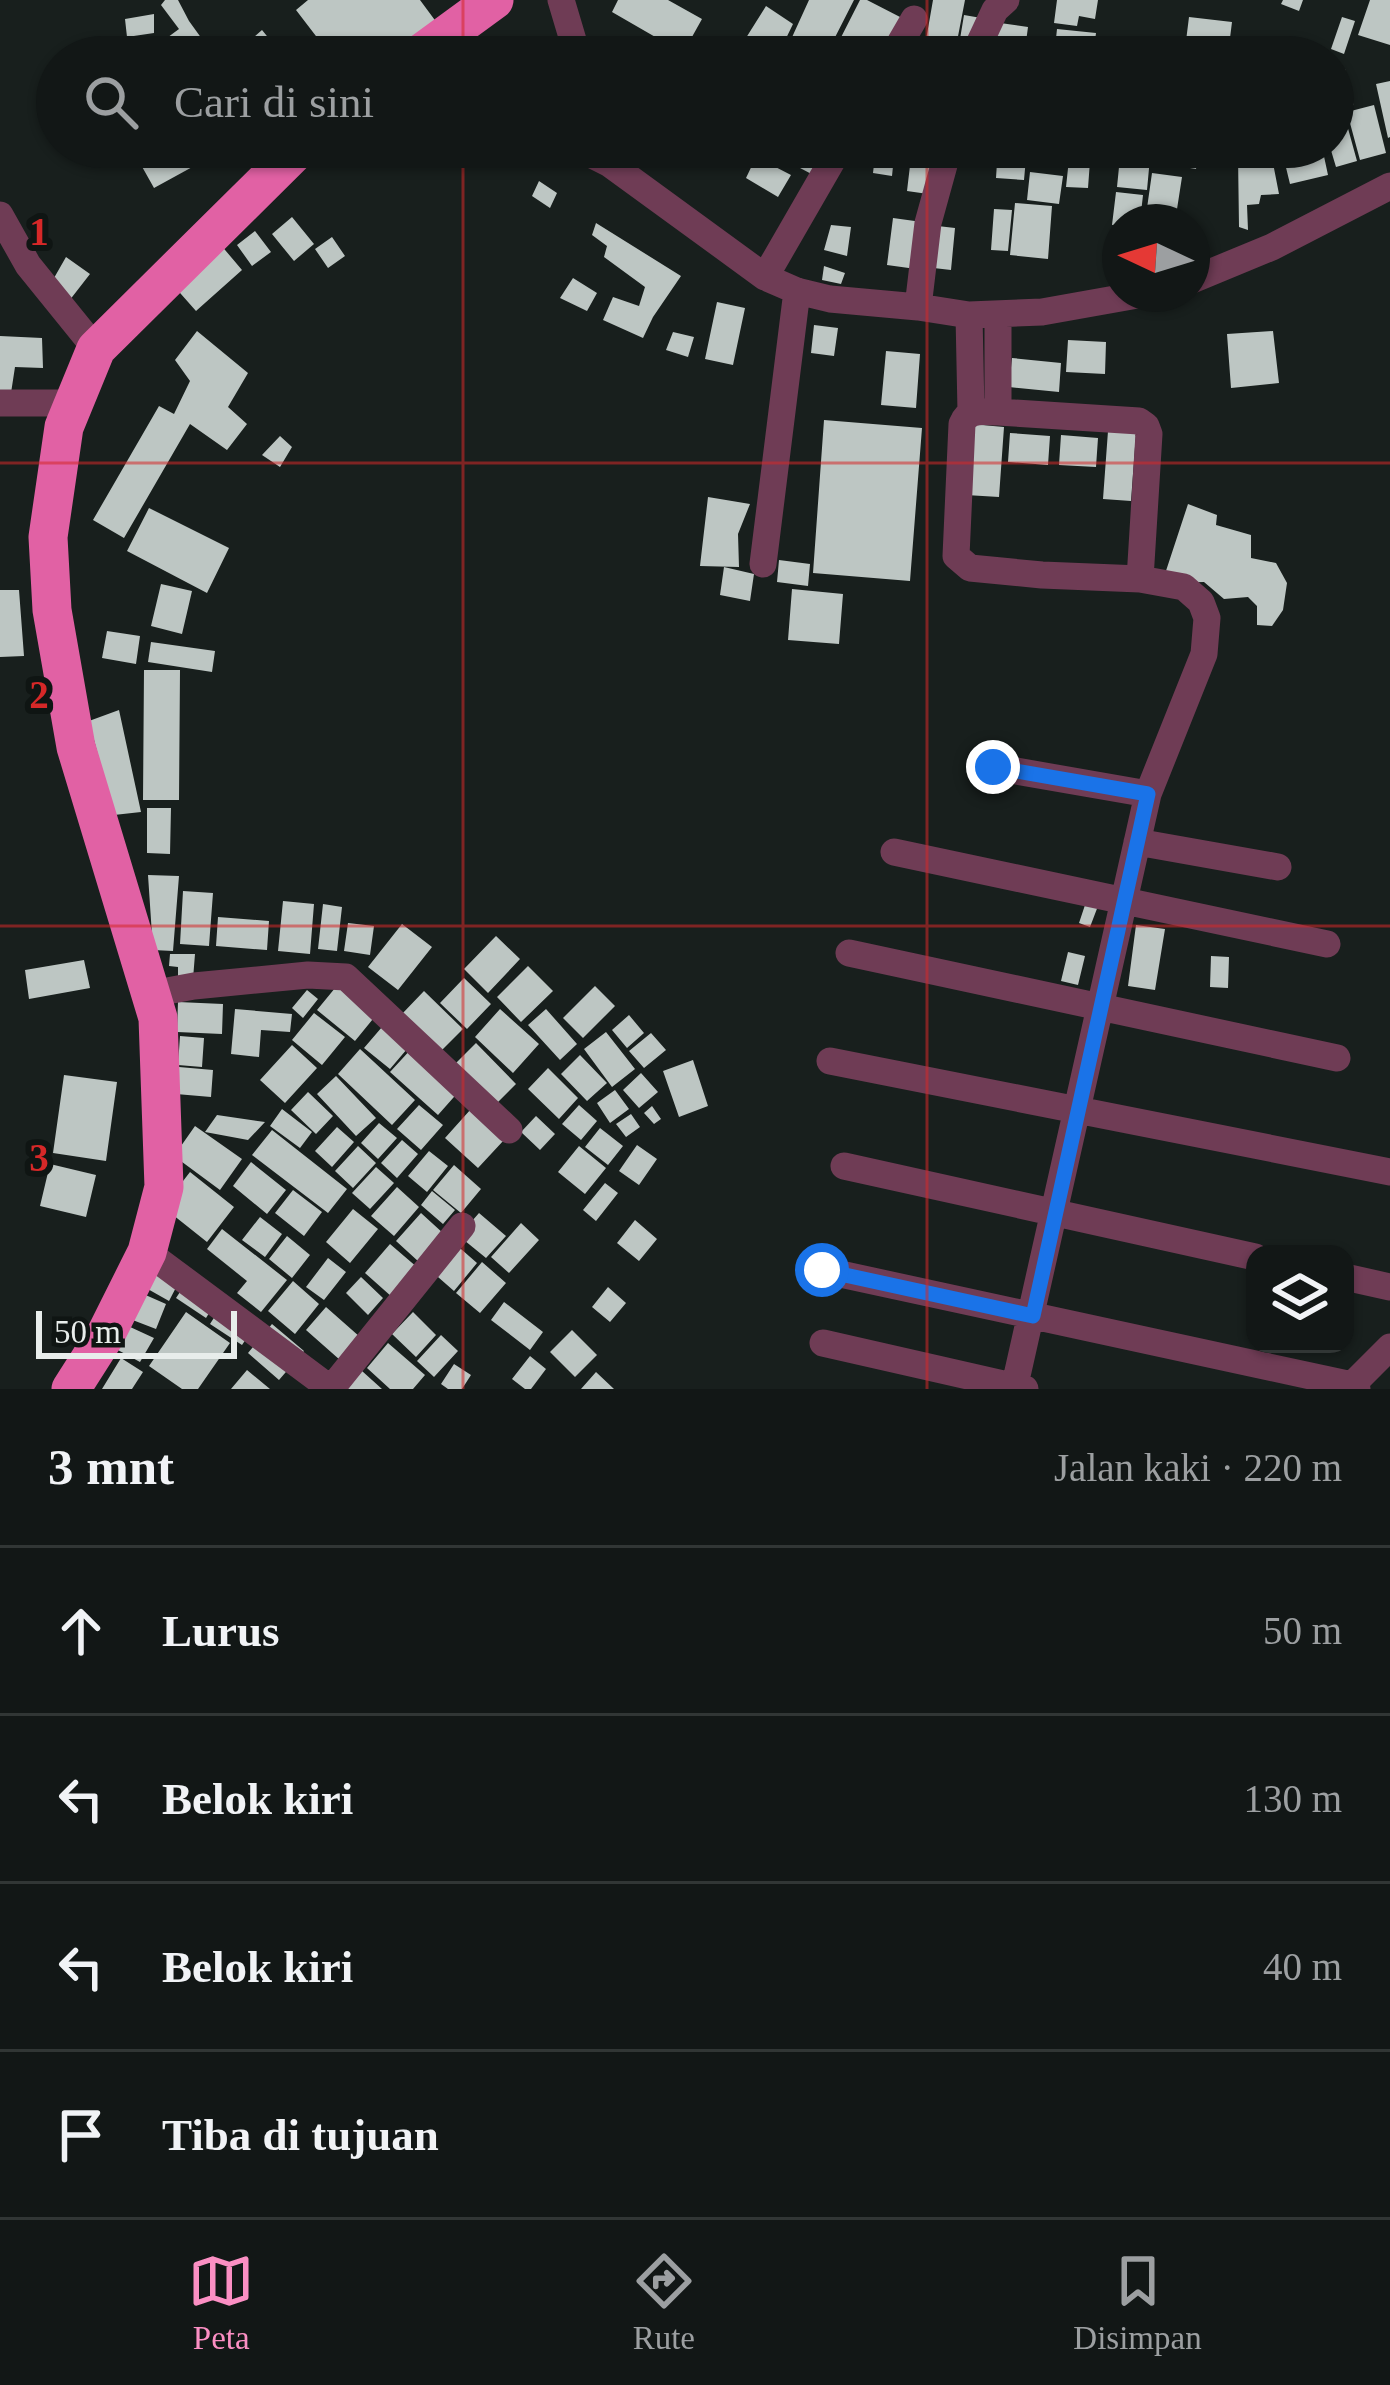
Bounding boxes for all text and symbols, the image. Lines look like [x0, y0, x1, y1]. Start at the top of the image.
search box [36, 36, 1354, 168]
icon: search [78, 69, 144, 135]
text: Cari di sini [174, 77, 374, 127]
north arrow [1102, 204, 1210, 312]
text: 1 [29, 210, 49, 253]
text: 2 [29, 673, 49, 716]
route end [966, 740, 1020, 794]
text: 3 [29, 1136, 49, 1179]
route start [795, 1243, 849, 1297]
map controls [1246, 1245, 1354, 1353]
button: layers [1246, 1245, 1354, 1353]
scale bar [36, 1305, 237, 1358]
text: 50 m [54, 1314, 121, 1350]
text: 3 mnt [48, 1439, 174, 1495]
text: Jalan kaki · 220 m [1054, 1446, 1342, 1489]
icon: ahead [48, 1598, 114, 1664]
text: Lurus [162, 1606, 280, 1656]
text: 50 m [1263, 1609, 1342, 1652]
icon: left [48, 1766, 114, 1832]
text: Belok kiri [162, 1774, 353, 1824]
text: 130 m [1243, 1777, 1342, 1820]
icon: left [48, 1934, 114, 2000]
text: Belok kiri [162, 1942, 353, 1992]
text: 40 m [1263, 1945, 1342, 1988]
icon: arrive [48, 2102, 114, 2168]
text: Tiba di tujuan [162, 2110, 439, 2160]
tab: Peta [188, 2248, 254, 2357]
tab: Rute [631, 2248, 697, 2357]
tab: Disimpan [1073, 2248, 1202, 2357]

